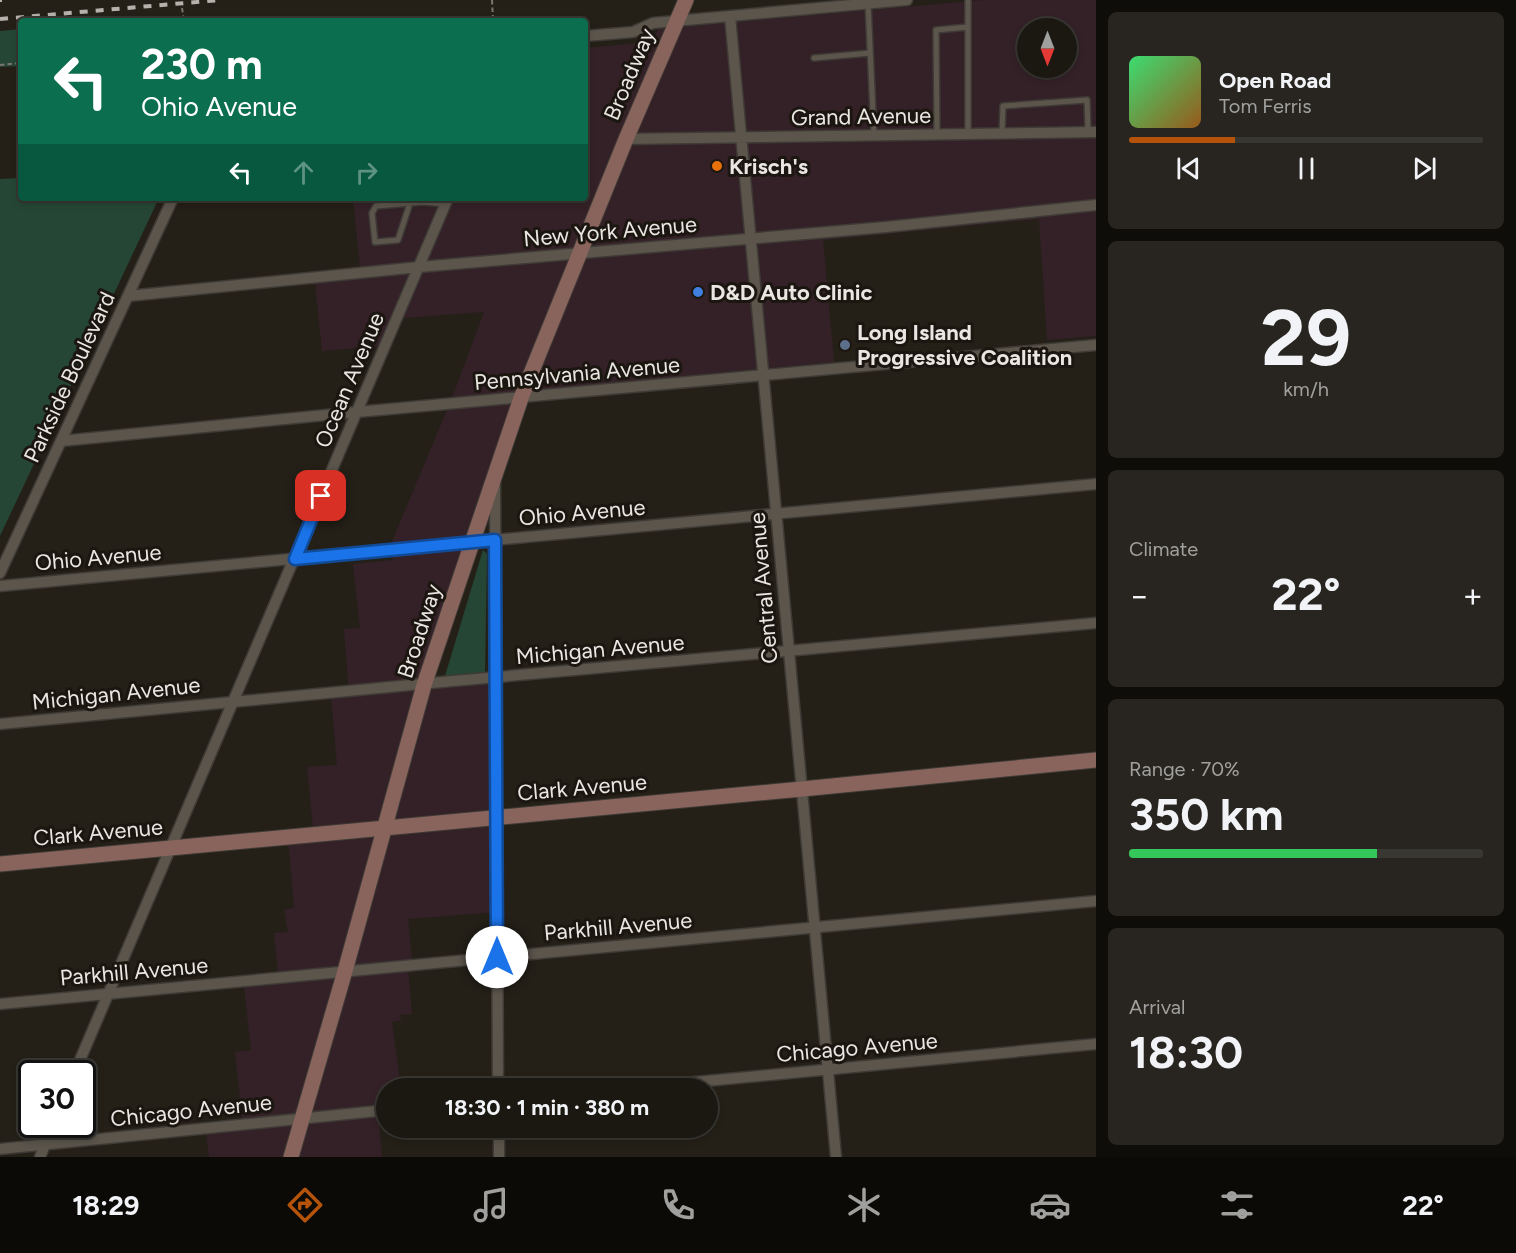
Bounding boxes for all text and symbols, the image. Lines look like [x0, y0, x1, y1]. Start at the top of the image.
north arrow [1017, 18, 1077, 78]
map controls [1017, 18, 1077, 78]
street label: Broadway [598, 24, 661, 124]
text: 230 m [141, 39, 263, 90]
icon: left [42, 42, 120, 120]
text: Open Road [1219, 67, 1331, 94]
text: Ohio Avenue [141, 90, 297, 123]
text: Tom Ferris [1219, 94, 1312, 118]
street label: Grand Avenue [791, 102, 931, 131]
icon: previous [1172, 152, 1205, 185]
icon: pause [1290, 152, 1323, 185]
icon: next [1408, 152, 1441, 185]
place label: Krisch's [729, 153, 808, 180]
icon: left [224, 156, 257, 189]
icon: ahead [287, 156, 320, 189]
icon: right [350, 156, 383, 189]
marker: Krisch's [710, 159, 724, 173]
street label: New York Avenue [522, 210, 698, 253]
place label: D&D Auto Clinic [710, 279, 873, 306]
marker: D&D Auto Clinic [691, 285, 705, 299]
street label: Parkside Boulevard [18, 288, 121, 467]
text: 29 [1261, 291, 1351, 385]
street label: Ocean Avenue [309, 308, 390, 452]
place label: Long Island Progressive Coalition [857, 319, 1072, 371]
marker: Long Island Progressive Coalition [838, 338, 852, 352]
street label: Pennsylvania Avenue [473, 351, 681, 396]
text: km/h [1283, 377, 1329, 401]
pin [295, 470, 346, 521]
icon: arrive [304, 479, 337, 512]
street label: Ohio Avenue [518, 494, 647, 531]
street label: Central Avenue [743, 511, 784, 665]
text: Climate [1129, 537, 1198, 561]
street label: Ohio Avenue [34, 539, 163, 576]
text: 22° [1271, 567, 1341, 621]
text: − [1129, 576, 1150, 615]
text: + [1462, 576, 1483, 615]
street label: Broadway [392, 580, 447, 682]
street label: Michigan Avenue [515, 629, 686, 670]
street label: Michigan Avenue [30, 671, 202, 716]
text: Range · 70% [1129, 757, 1240, 781]
street label: Clark Avenue [516, 768, 648, 807]
text: 350 km [1129, 787, 1284, 841]
street label: Clark Avenue [32, 813, 164, 852]
street label: Parkhill Avenue [543, 907, 693, 946]
position arrow [465, 925, 529, 989]
street label: Parkhill Avenue [59, 952, 209, 991]
text: Arrival [1129, 995, 1185, 1019]
text: 18:30 [1129, 1025, 1243, 1079]
street label: Chicago Avenue [775, 1027, 939, 1068]
speed limit sign: 30 [18, 1060, 96, 1138]
street label: Chicago Avenue [109, 1089, 273, 1132]
text: 18:30 · 1 min · 380 m [445, 1094, 649, 1121]
icon: directions [284, 1184, 326, 1226]
icon: music [470, 1184, 512, 1226]
icon: phone [657, 1184, 699, 1226]
icon: climate [843, 1184, 885, 1226]
icon: car [1029, 1184, 1071, 1226]
icon: filters [1216, 1184, 1258, 1226]
text: 18:29 [72, 1189, 140, 1222]
text: 22° [1402, 1189, 1444, 1222]

